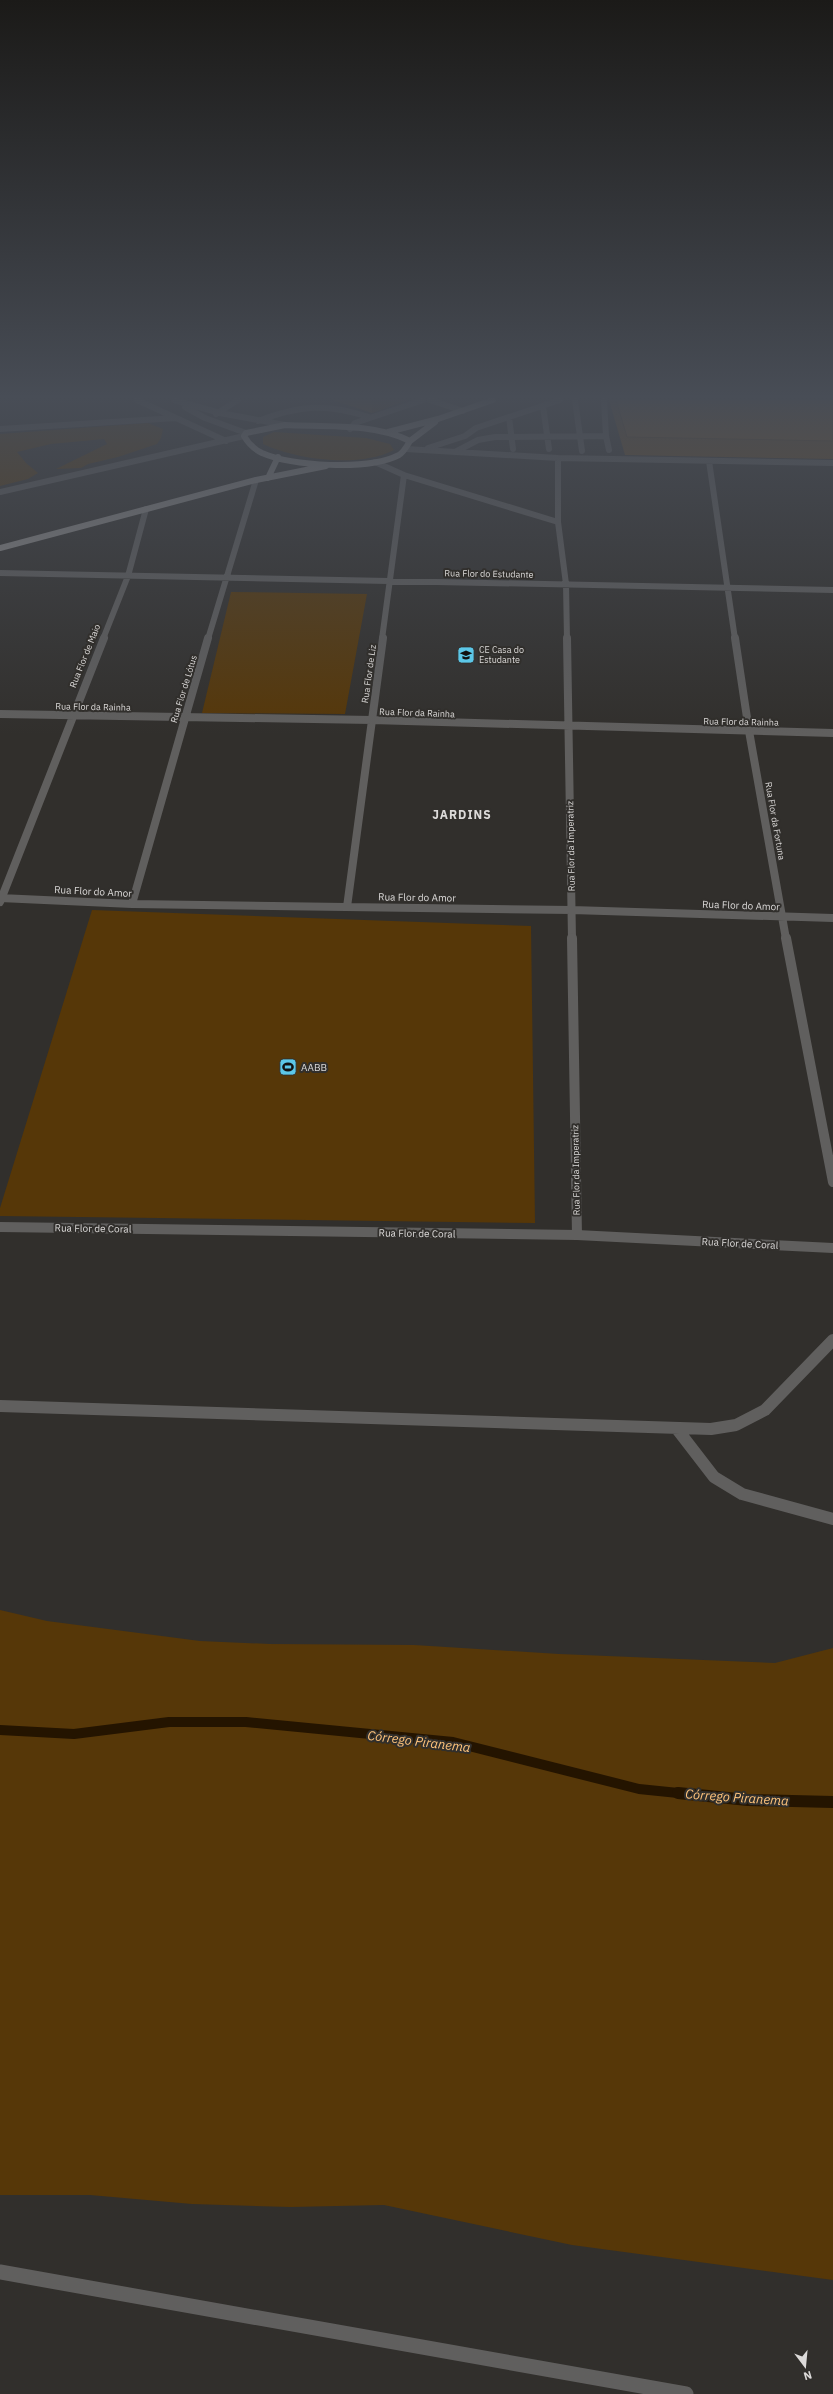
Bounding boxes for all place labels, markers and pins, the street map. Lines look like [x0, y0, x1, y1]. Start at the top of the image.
place label: CE Casa do Estudante [479, 644, 524, 665]
school or university icon: CE Casa do Estudante [456, 645, 476, 665]
sports icon: AABB [278, 1057, 298, 1077]
place label: AABB [301, 1061, 327, 1074]

